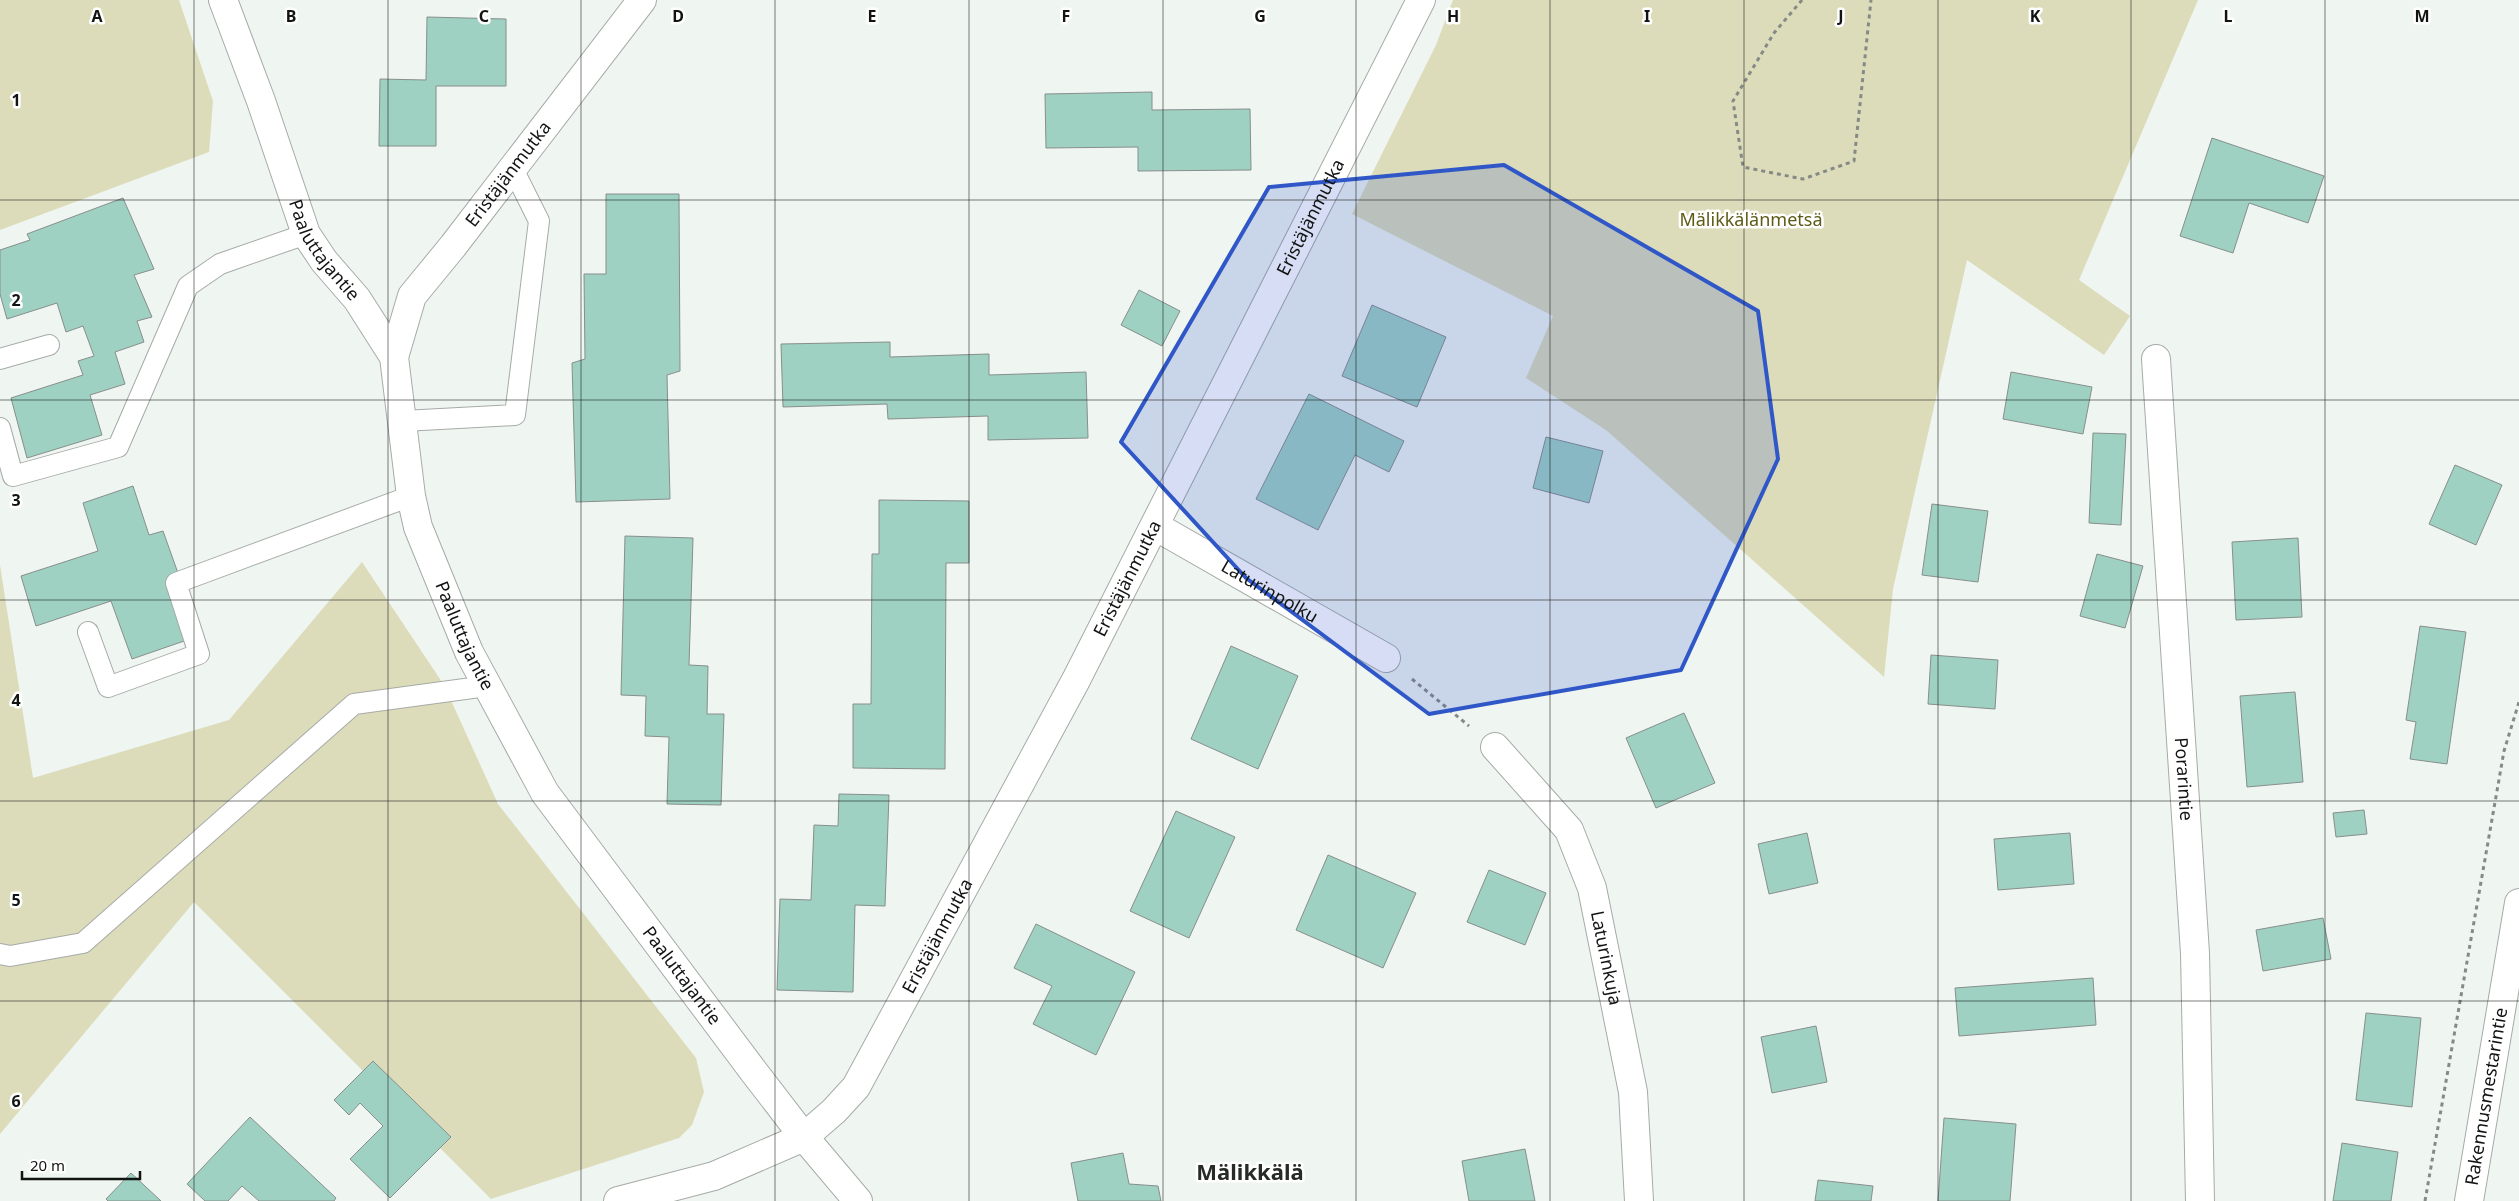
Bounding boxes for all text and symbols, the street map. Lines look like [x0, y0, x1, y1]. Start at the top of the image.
text: A [91, 5, 103, 27]
text: B [286, 5, 296, 27]
text: C [479, 5, 489, 27]
text: D [672, 5, 684, 27]
text: E [868, 5, 877, 27]
text: F [1062, 5, 1070, 27]
text: G [1254, 5, 1266, 27]
text: H [1447, 5, 1459, 27]
text: I [1644, 5, 1650, 27]
text: J [1836, 5, 1844, 27]
text: K [2030, 5, 2041, 27]
text: L [2224, 5, 2233, 27]
text: M [2414, 5, 2430, 27]
text: 1 [11, 89, 21, 111]
street label: Eristäjänmutka [459, 116, 556, 231]
street label: Eristäjänmutka [1270, 155, 1349, 279]
street label: Paaluttajantie [284, 196, 366, 305]
park label: Mälikkälänmetsä [1679, 207, 1823, 231]
text: 2 [11, 289, 21, 311]
text: 3 [11, 489, 21, 511]
street label: Eristäjänmutka [1087, 516, 1166, 640]
street label: Laturinpolku [1217, 553, 1323, 628]
street label: Paaluttajantie [430, 577, 500, 694]
text: 4 [11, 689, 21, 711]
street label: Porarintie [2170, 737, 2199, 821]
street label: Eristäjänmutka [896, 874, 978, 997]
text: 5 [11, 889, 21, 911]
street label: Laturinkuja [1586, 908, 1628, 1007]
street label: Paaluttajantie [638, 921, 727, 1029]
street label: Rakennusmestarintie [2459, 1006, 2512, 1187]
text: 6 [11, 1090, 21, 1112]
scale bar [22, 1148, 140, 1180]
text: 20 m [30, 1155, 65, 1175]
district label: Mälikkälä [1196, 1156, 1304, 1186]

